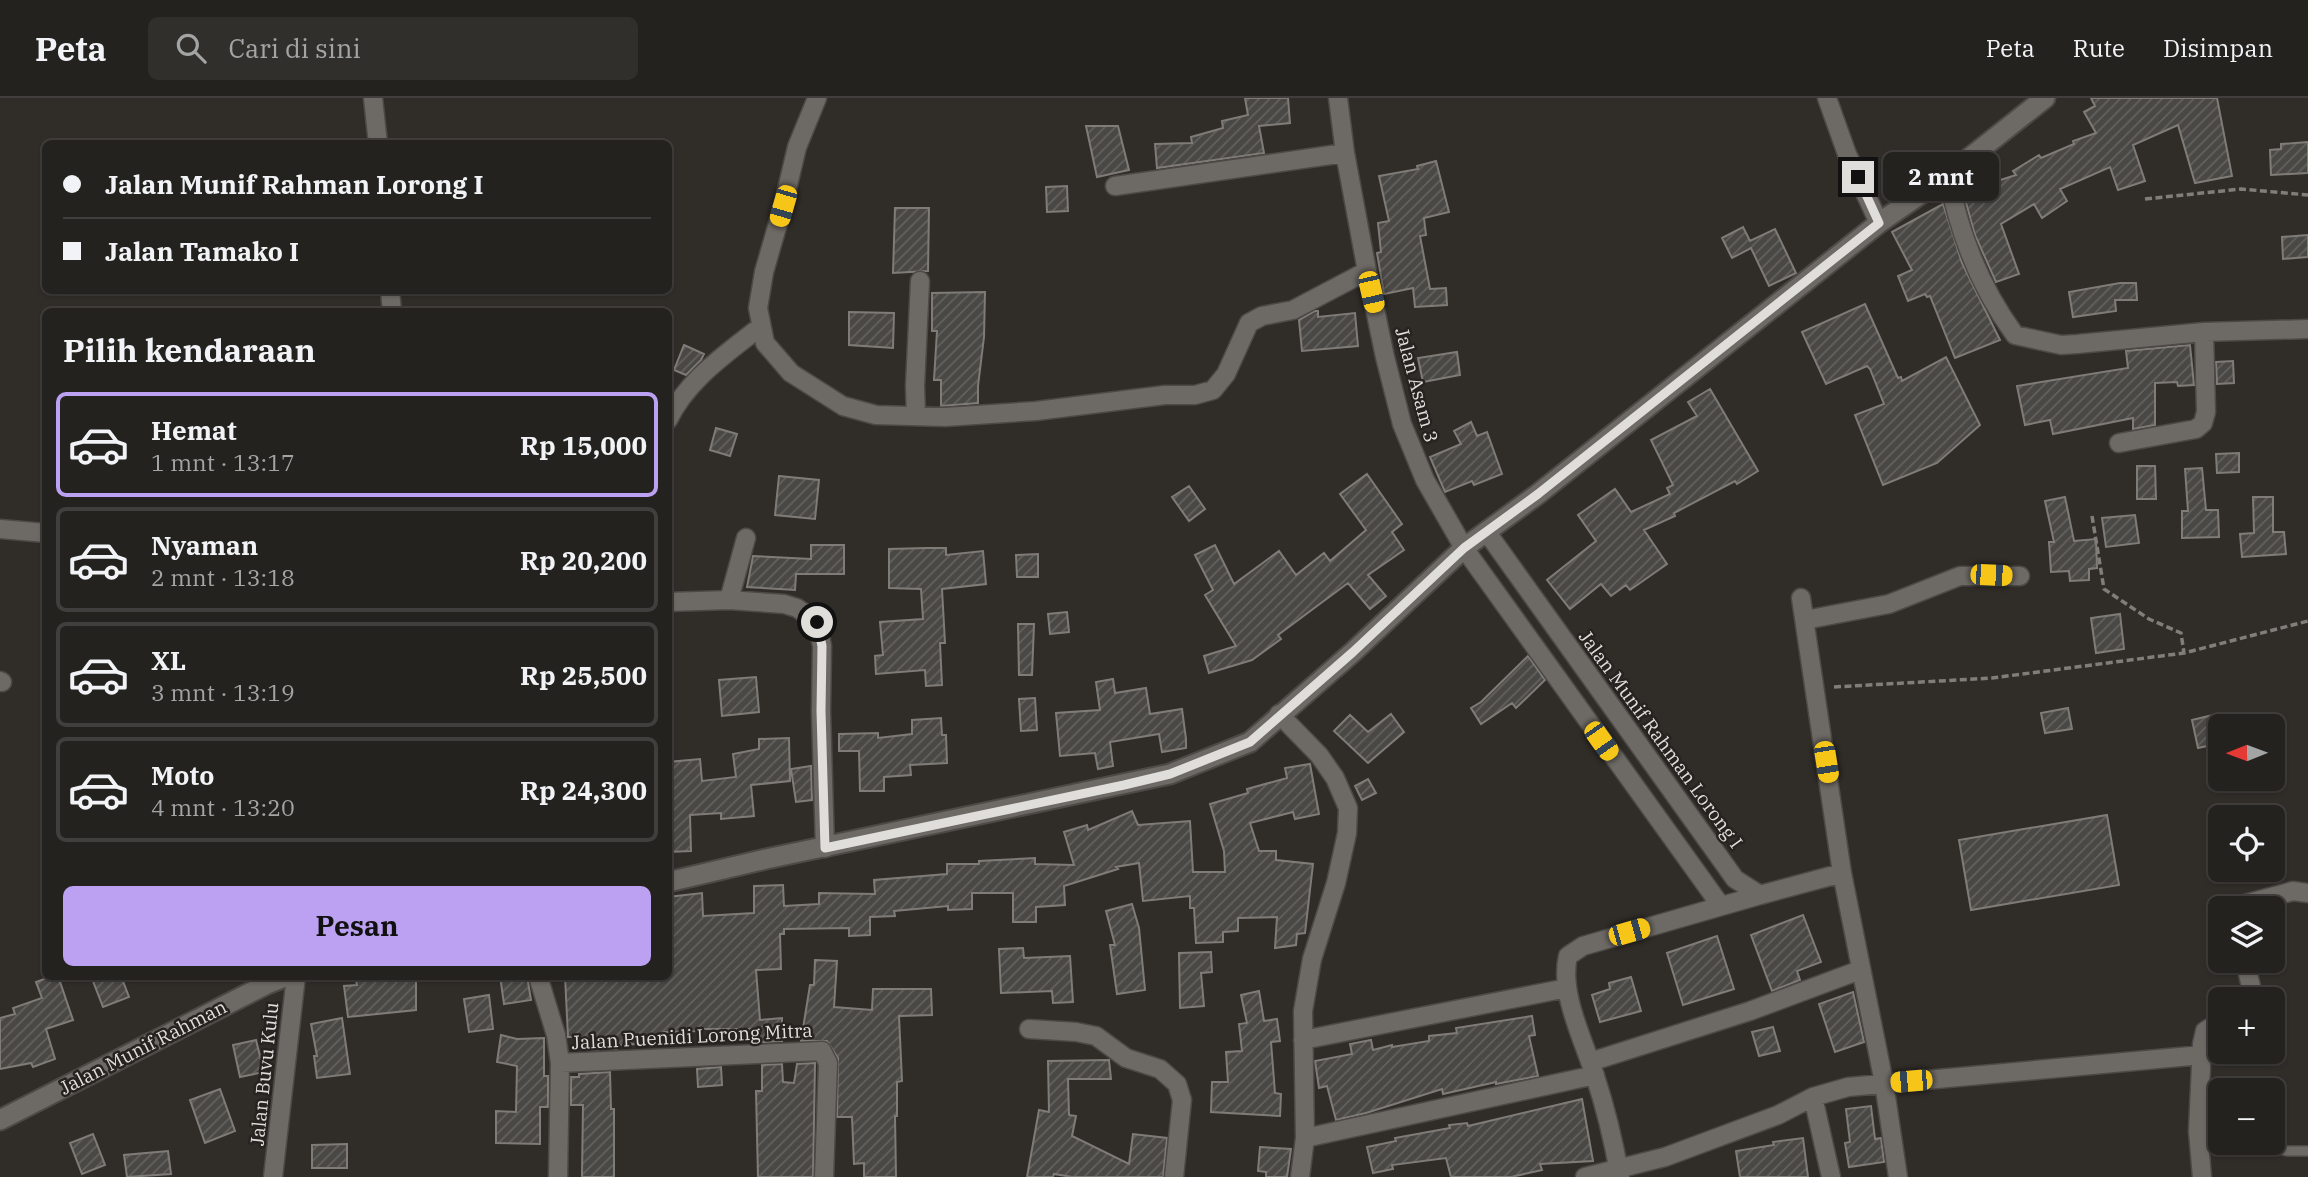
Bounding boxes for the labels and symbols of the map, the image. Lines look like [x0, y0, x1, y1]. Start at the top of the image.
callout: 2 mnt [1882, 153, 1998, 202]
route end [1842, 161, 1874, 193]
car [768, 183, 799, 229]
car [1357, 269, 1386, 315]
street label: Jalan Asam 3 [1390, 325, 1444, 445]
car [1970, 564, 2013, 586]
route start [801, 606, 833, 638]
street label: Jalan Munif Rahman Lorong I [1574, 625, 1748, 853]
north arrow [2208, 714, 2286, 791]
car [1581, 718, 1622, 764]
car [1813, 740, 1840, 784]
car [1606, 916, 1653, 948]
street label: Jalan Munif Rahman [55, 994, 231, 1100]
street label: Jalan Buvu Kulu [245, 1001, 284, 1147]
street label: Jalan Puenidi Lorong Mitra [571, 1018, 813, 1054]
car [1890, 1069, 1933, 1093]

